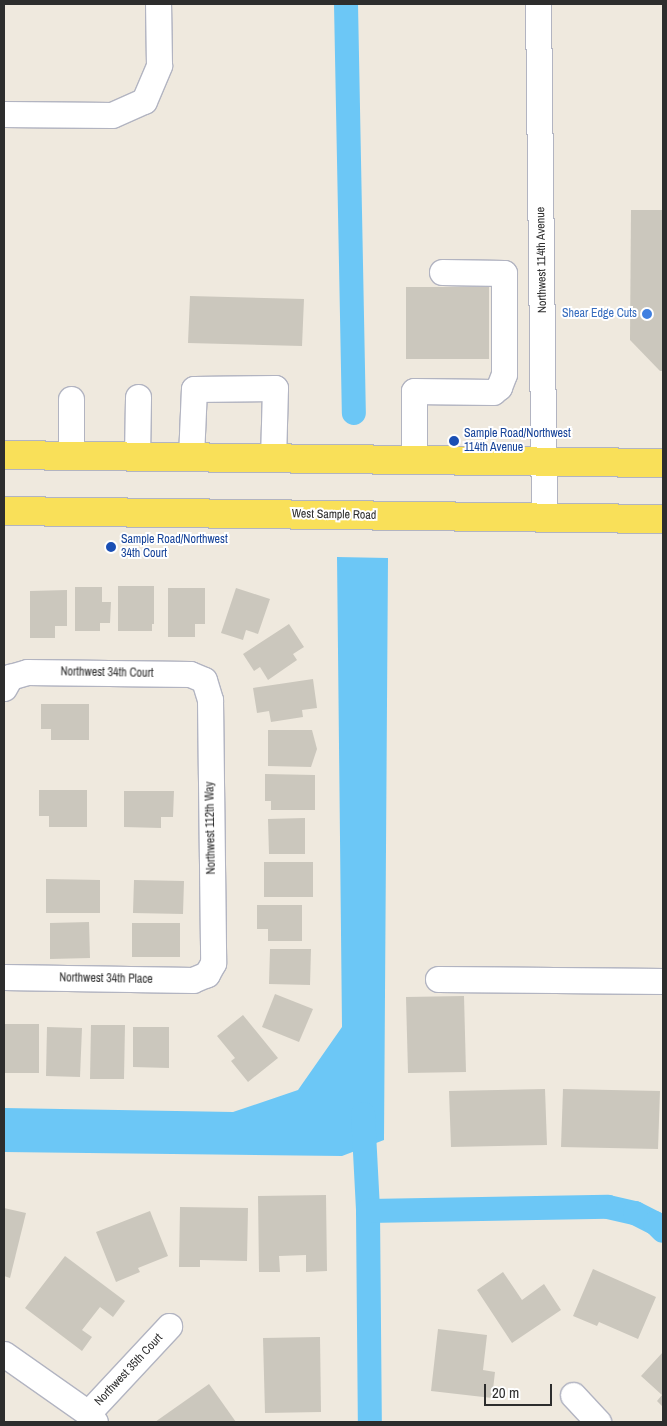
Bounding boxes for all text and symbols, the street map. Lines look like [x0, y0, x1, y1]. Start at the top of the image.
street label: Northwest 114th Avenue [534, 206, 550, 314]
place label: Shear Edge Cuts [562, 307, 637, 321]
marker: Shear Edge Cuts [641, 308, 653, 320]
place label: Sample Road/Northwest 114th Avenue [464, 427, 571, 455]
marker: Sample Road/Northwest 114th Avenue [448, 435, 460, 447]
street label: West Sample Road [292, 507, 376, 523]
place label: Sample Road/Northwest 34th Court [121, 533, 228, 561]
marker: Sample Road/Northwest 34th Court [105, 541, 117, 553]
street label: Northwest 34th Court [60, 665, 154, 681]
street label: Northwest 112th Way [203, 781, 219, 875]
street label: Northwest 34th Place [59, 971, 153, 987]
street label: Northwest 35th Court [92, 1331, 166, 1409]
scale bar [487, 1374, 554, 1406]
text: 20 m [492, 1382, 519, 1403]

